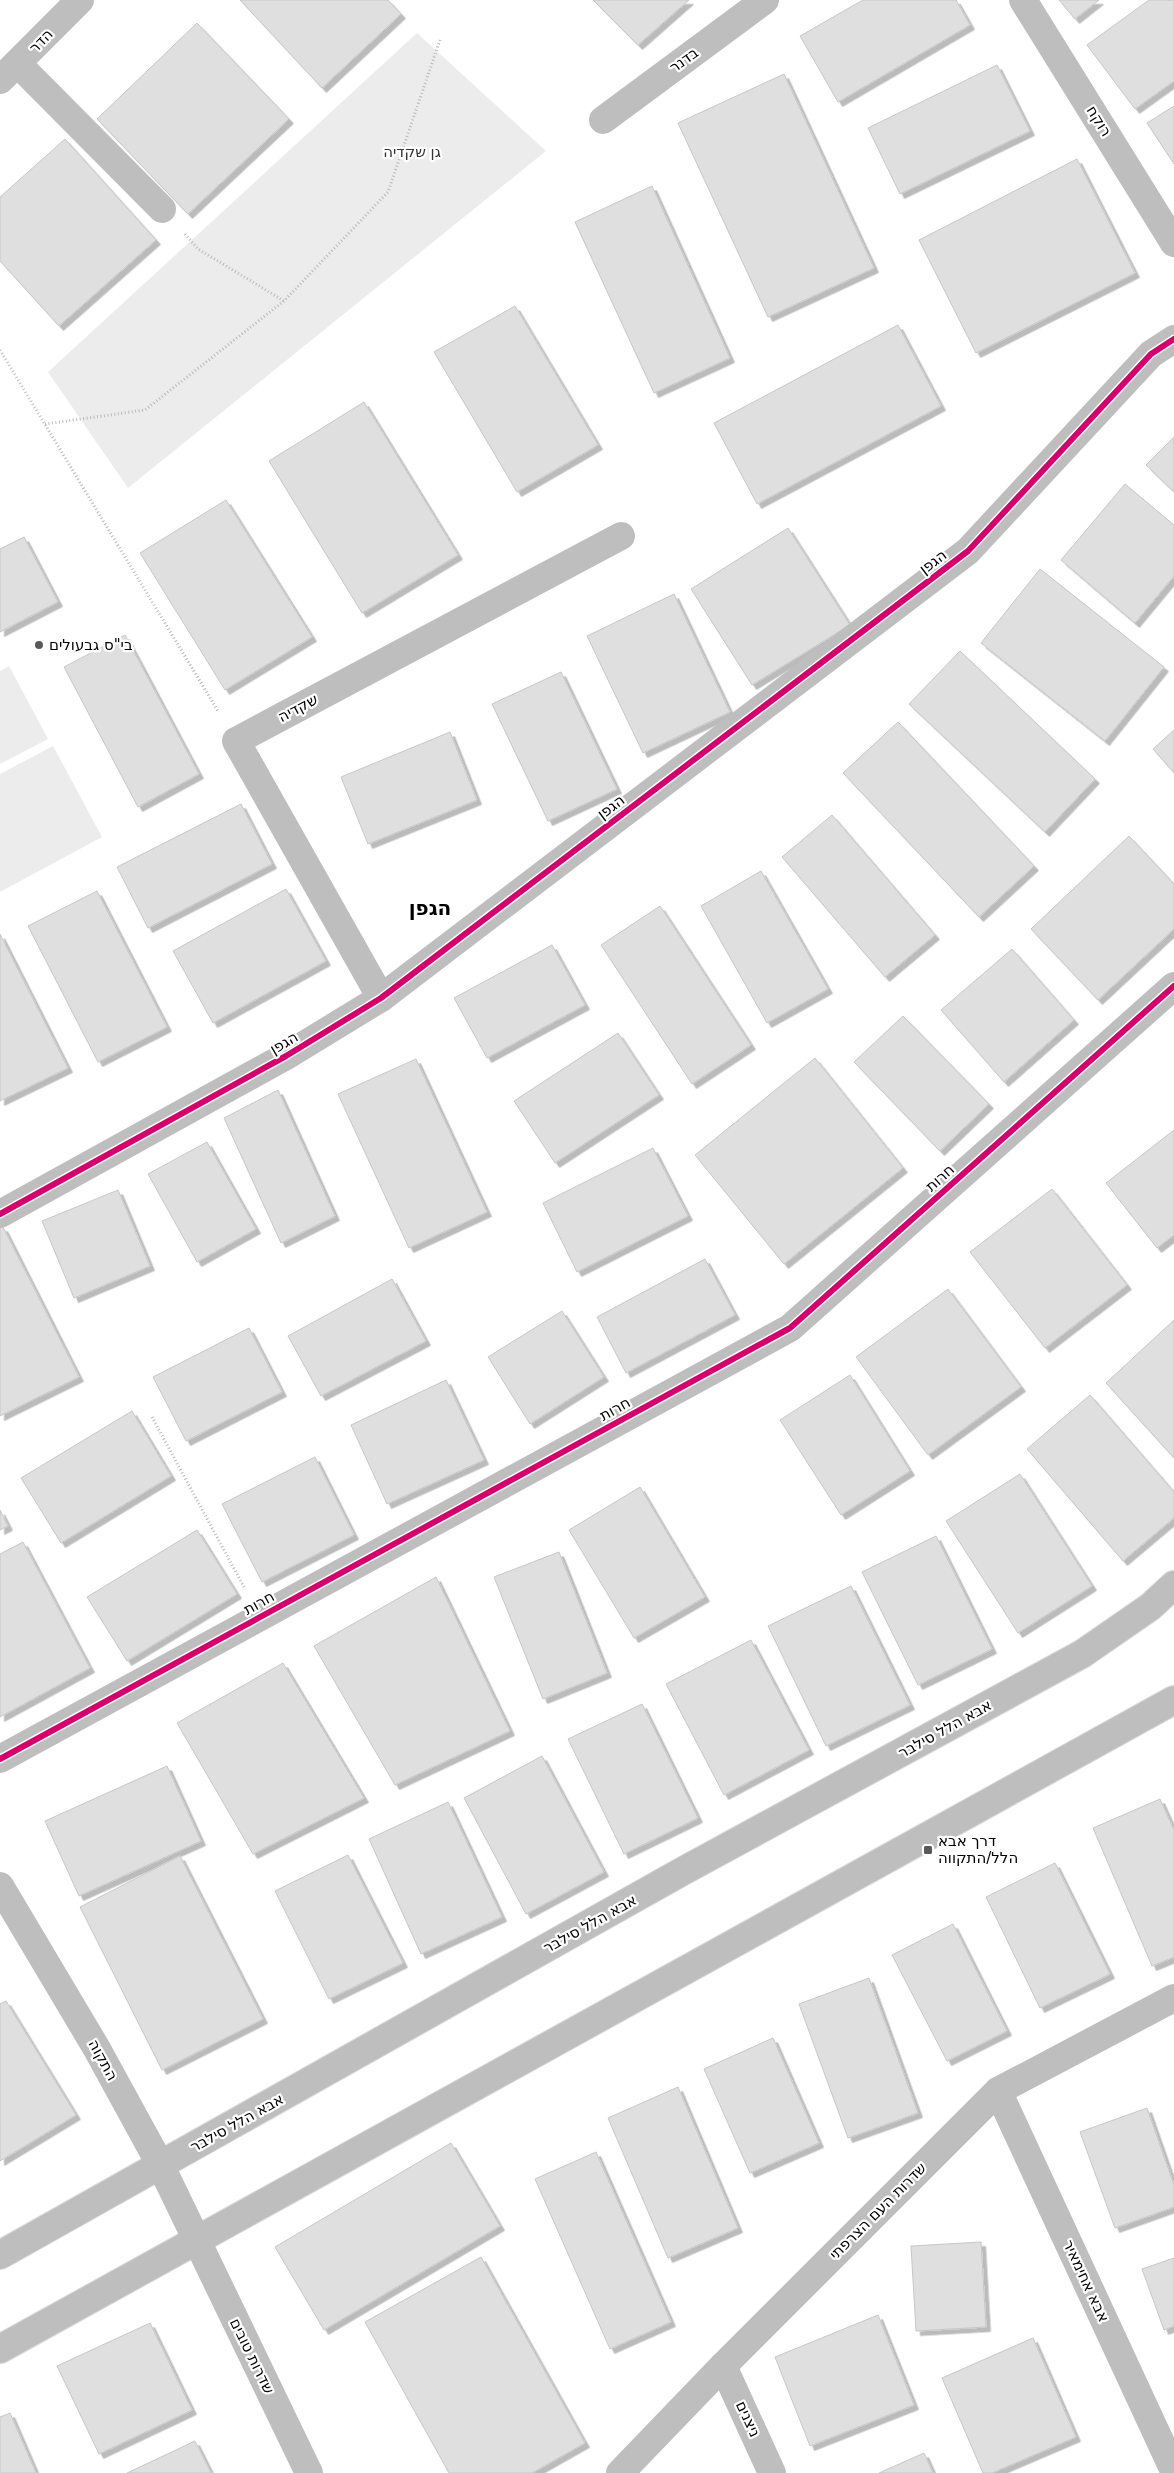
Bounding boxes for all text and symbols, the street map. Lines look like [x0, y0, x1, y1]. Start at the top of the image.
street label: הדר [25, 25, 57, 57]
street label: בדנר [666, 43, 702, 76]
street label: רוקח [1083, 102, 1115, 140]
park label: גן שקדיה [383, 143, 441, 161]
street label: הגפן [916, 546, 950, 578]
place label: בי"ס גבעולים [49, 636, 133, 654]
marker: בי"ס גבעולים [33, 639, 45, 651]
street label: שקדיה [275, 690, 321, 726]
street label: הגפן [594, 791, 628, 823]
district label: הגפן [409, 896, 451, 920]
street label: הגפן [267, 1028, 301, 1058]
street label: חרות [922, 1161, 958, 1195]
street label: חרות [597, 1393, 633, 1425]
street label: חרות [241, 1587, 277, 1619]
street label: אבא הלל סילבר [895, 1696, 995, 1762]
place label: דרך אבא הלל/התקווה [938, 1832, 1018, 1867]
marker: דרך אבא הלל/התקווה [922, 1844, 934, 1856]
street label: אבא הלל סילבר [540, 1891, 640, 1957]
street label: התקוה [84, 2036, 122, 2084]
street label: אבא הלל סילבר [187, 2090, 287, 2156]
street label: שדרות העם הצרפתי [826, 2159, 930, 2263]
street label: אבא אחימאיר [1059, 2237, 1113, 2325]
street label: שדרות טובים [226, 2315, 278, 2397]
street label: ניצנים [732, 2398, 764, 2440]

